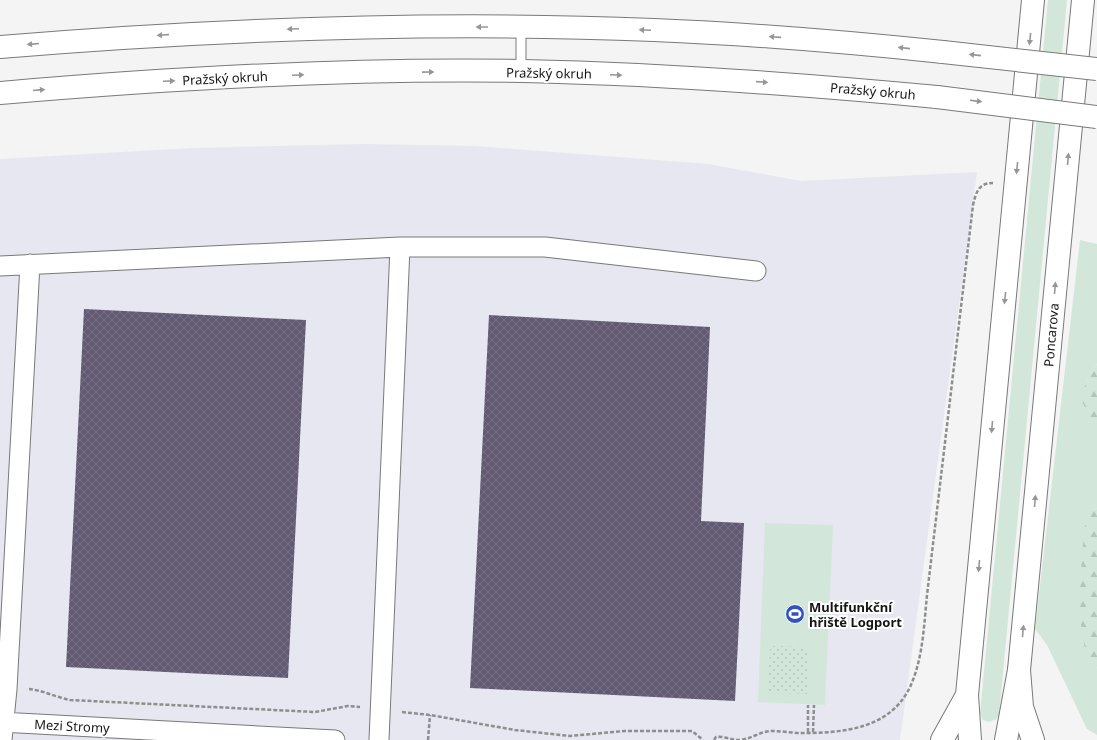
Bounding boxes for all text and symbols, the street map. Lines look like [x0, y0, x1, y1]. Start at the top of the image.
one-way arrow [475, 24, 488, 30]
one-way arrow [286, 26, 299, 32]
one-way arrow [639, 26, 651, 33]
one-way arrow [156, 32, 169, 38]
one-way arrow [769, 33, 781, 40]
one-way arrow [1026, 33, 1033, 45]
one-way arrow [27, 41, 39, 48]
one-way arrow [898, 45, 910, 51]
one-way arrow [969, 52, 981, 59]
street label: Pražský okruh [506, 63, 592, 83]
street label: Pražský okruh [182, 67, 268, 89]
one-way arrow [422, 68, 434, 75]
one-way arrow [292, 71, 304, 78]
one-way arrow [610, 71, 622, 78]
one-way arrow [163, 77, 175, 84]
one-way arrow [756, 78, 768, 85]
street label: Pražský okruh [829, 78, 917, 104]
one-way arrow [33, 86, 45, 93]
one-way arrow [970, 98, 982, 105]
one-way arrow [1064, 153, 1071, 165]
one-way arrow [1014, 162, 1020, 174]
one-way arrow [1052, 282, 1059, 294]
one-way arrow [1001, 292, 1008, 304]
street label: Poncarova [1039, 302, 1063, 368]
one-way arrow [989, 421, 996, 433]
one-way arrow [1032, 495, 1038, 507]
one-way arrow [976, 560, 983, 572]
place label: Multifunkční hřiště Logport [809, 598, 902, 631]
sports icon: Multifunkční hřiště Logport [784, 603, 806, 625]
one-way arrow [1019, 625, 1026, 637]
street label: Mezi Stromy [34, 715, 110, 737]

